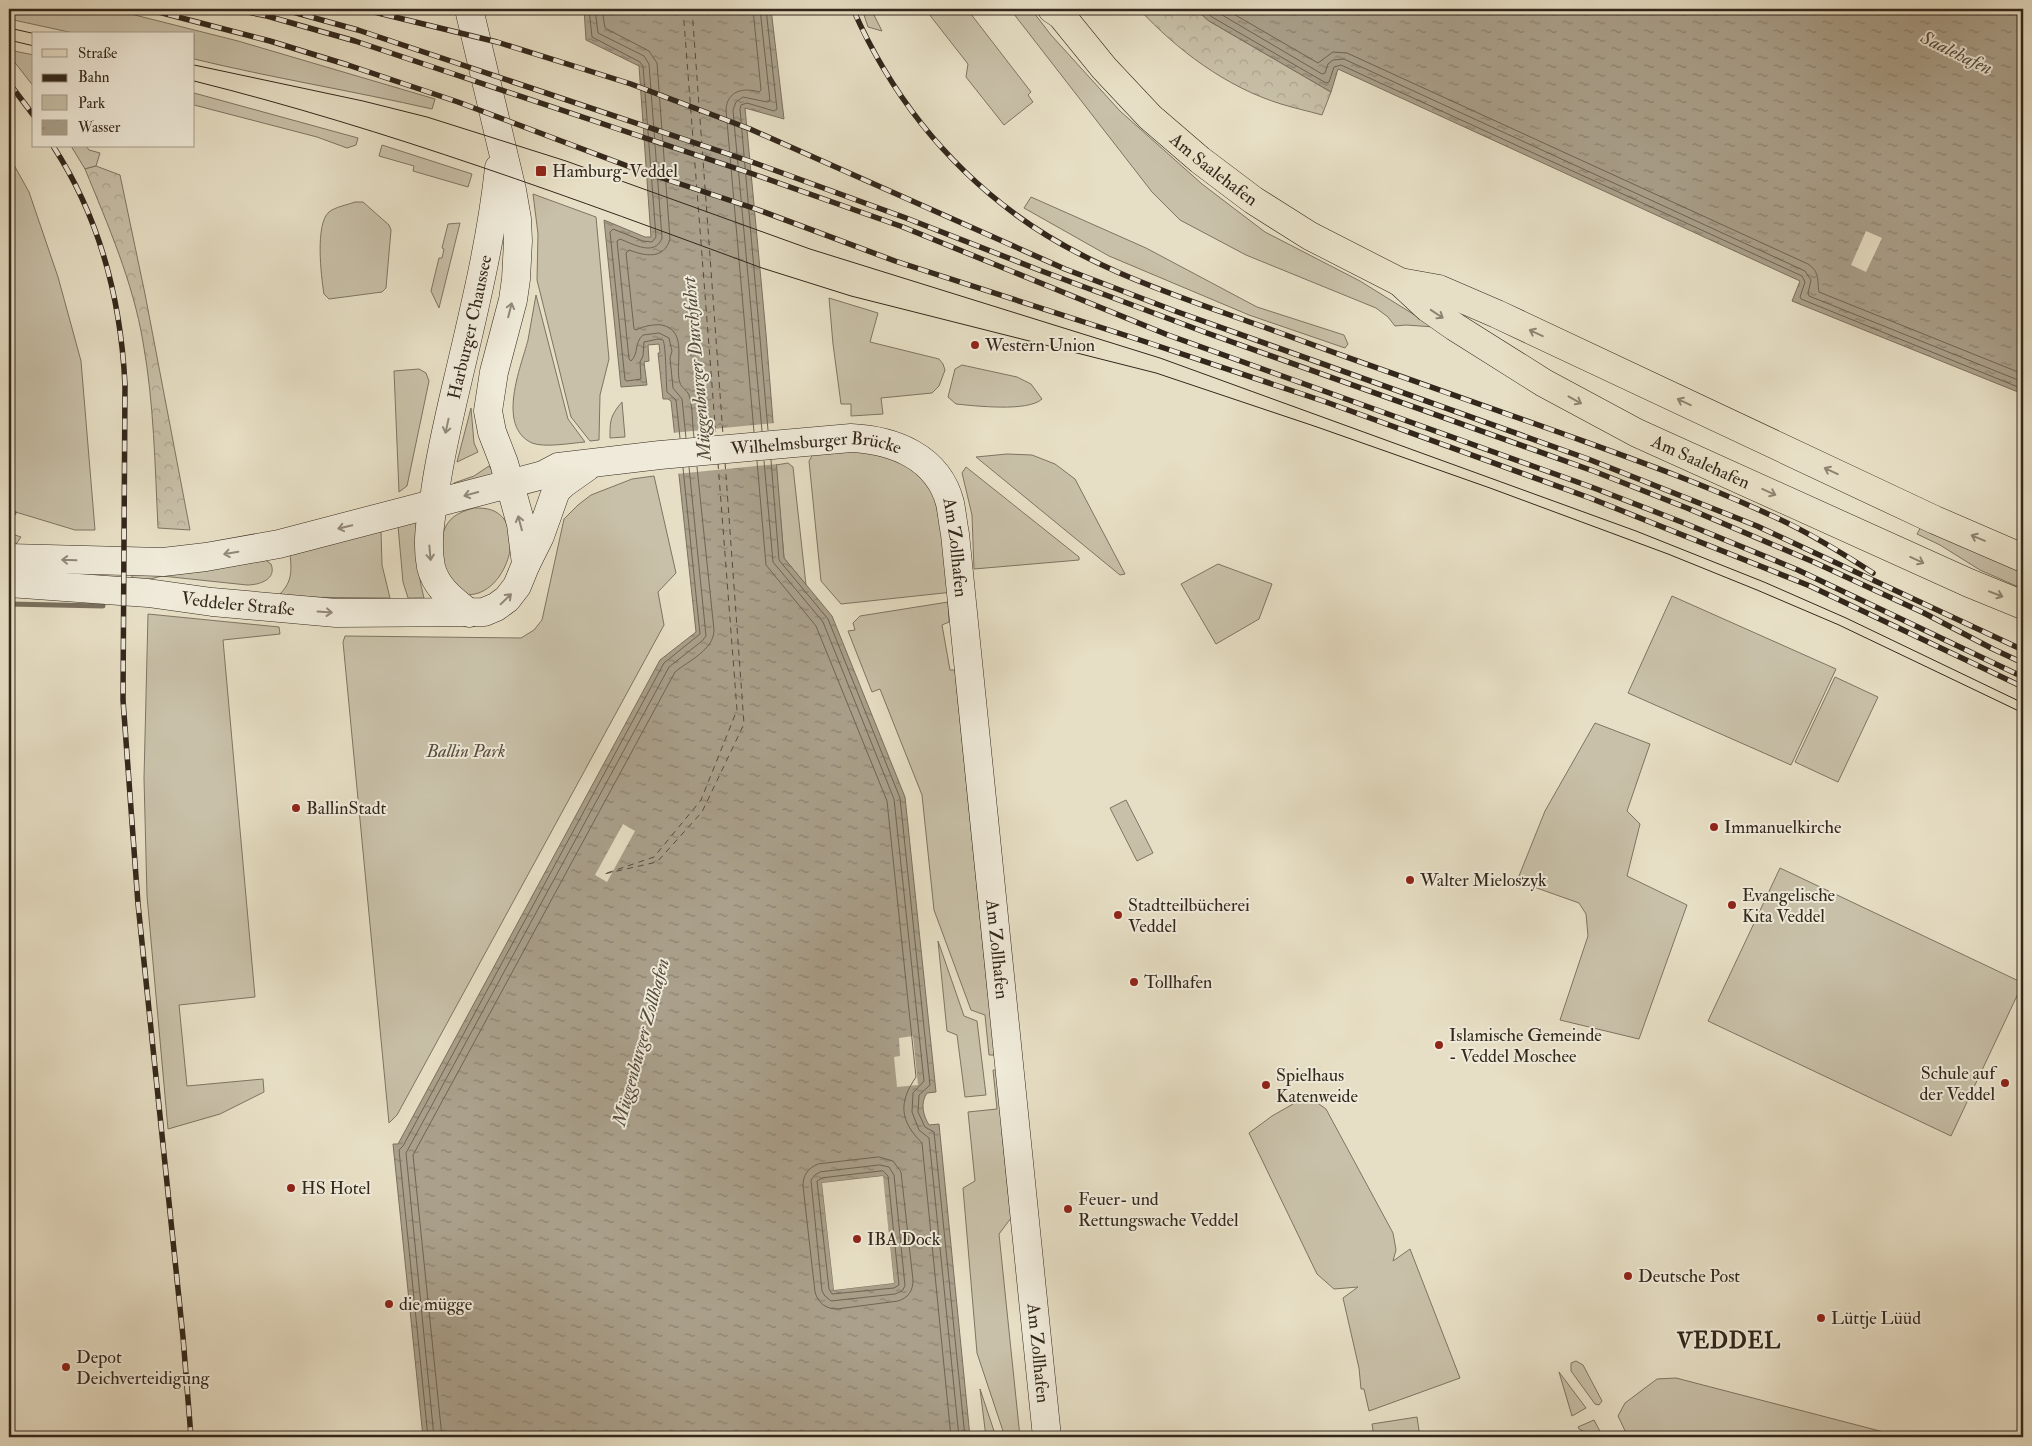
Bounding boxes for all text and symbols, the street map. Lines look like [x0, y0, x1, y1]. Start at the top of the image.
water label: Saalehafen [1916, 25, 1996, 80]
legend [32, 32, 195, 148]
text: Straße [78, 44, 117, 63]
text: Bahn [78, 68, 110, 87]
text: Park [78, 94, 105, 113]
text: Wasser [77, 118, 121, 137]
street label: Am Saalehafen [1164, 128, 1262, 211]
place label: Hamburg-Veddel [552, 160, 678, 183]
marker: Hamburg-Veddel [534, 164, 548, 178]
street label: Harburger Chaussee [443, 253, 497, 402]
water label: Müggenburger Durchfahrt [677, 274, 717, 463]
one-way arrow [506, 303, 515, 319]
one-way arrow [1430, 309, 1444, 320]
one-way arrow [1529, 328, 1544, 337]
place label: Western Union [984, 334, 1095, 357]
marker: Western Union [969, 339, 981, 351]
one-way arrow [1567, 395, 1582, 405]
one-way arrow [1676, 397, 1691, 407]
one-way arrow [442, 418, 451, 434]
street label: Wilhelmsburger Brücke [729, 427, 905, 461]
street label: Am Saalehafen [1647, 430, 1753, 494]
one-way arrow [1824, 466, 1839, 475]
one-way arrow [1761, 488, 1776, 498]
one-way arrow [463, 489, 479, 499]
street label: Am Zollhafen [937, 495, 972, 598]
one-way arrow [515, 516, 524, 532]
one-way arrow [337, 523, 353, 533]
one-way arrow [1971, 533, 1986, 542]
one-way arrow [425, 545, 435, 561]
one-way arrow [224, 548, 240, 558]
one-way arrow [1909, 555, 1924, 565]
one-way arrow [62, 556, 78, 565]
street label: Veddeler Straße [180, 587, 296, 621]
one-way arrow [1988, 590, 2003, 599]
one-way arrow [499, 593, 512, 605]
one-way arrow [317, 607, 333, 616]
park label: Ballin Park [425, 740, 506, 763]
place label: BallinStadt [306, 797, 387, 820]
marker: BallinStadt [290, 802, 302, 814]
place label: Immanuelkirche [1724, 816, 1842, 839]
marker: Immanuelkirche [1708, 821, 1720, 833]
place label: Walter Mieloszyk [1419, 869, 1547, 892]
marker: Walter Mieloszyk [1404, 874, 1416, 886]
place label: Evangelische Kita Veddel [1742, 884, 1836, 928]
place label: Stadtteilbücherei Veddel [1128, 894, 1250, 938]
street label: Am Zollhafen [980, 897, 1013, 1000]
marker: Evangelische Kita Veddel [1726, 899, 1738, 911]
marker: Stadtteilbücherei Veddel [1112, 909, 1124, 921]
water label: Müggenburger Zollhafen [607, 956, 675, 1130]
place label: Tollhafen [1144, 971, 1212, 994]
marker: Tollhafen [1128, 976, 1140, 988]
place label: Islamische Gemeinde - Veddel Moschee [1449, 1024, 1602, 1068]
marker: Islamische Gemeinde - Veddel Moschee [1433, 1039, 1445, 1051]
place label: Schule auf der Veddel [1920, 1062, 1998, 1106]
place label: Spielhaus Katenweide [1276, 1064, 1358, 1108]
marker: Schule auf der Veddel [1999, 1077, 2011, 1089]
marker: Spielhaus Katenweide [1260, 1079, 1272, 1091]
place label: HS Hotel [301, 1177, 371, 1200]
marker: HS Hotel [285, 1182, 297, 1194]
place label: Feuer- und Rettungswache Veddel [1078, 1188, 1239, 1232]
marker: Feuer- und Rettungswache Veddel [1062, 1203, 1074, 1215]
place label: IBA Dock [867, 1228, 941, 1251]
marker: IBA Dock [851, 1233, 863, 1245]
place label: Deutsche Post [1638, 1265, 1740, 1288]
marker: Deutsche Post [1622, 1270, 1634, 1282]
place label: die mügge [399, 1293, 473, 1316]
marker: die mügge [383, 1298, 395, 1310]
street label: Am Zollhafen [1021, 1301, 1054, 1404]
place label: Lüttje Lüüd [1831, 1307, 1921, 1330]
marker: Lüttje Lüüd [1815, 1312, 1827, 1324]
district label: VEDDEL [1676, 1327, 1781, 1355]
place label: Depot Deichverteidigung [76, 1346, 210, 1390]
marker: Depot Deichverteidigung [60, 1361, 72, 1373]

